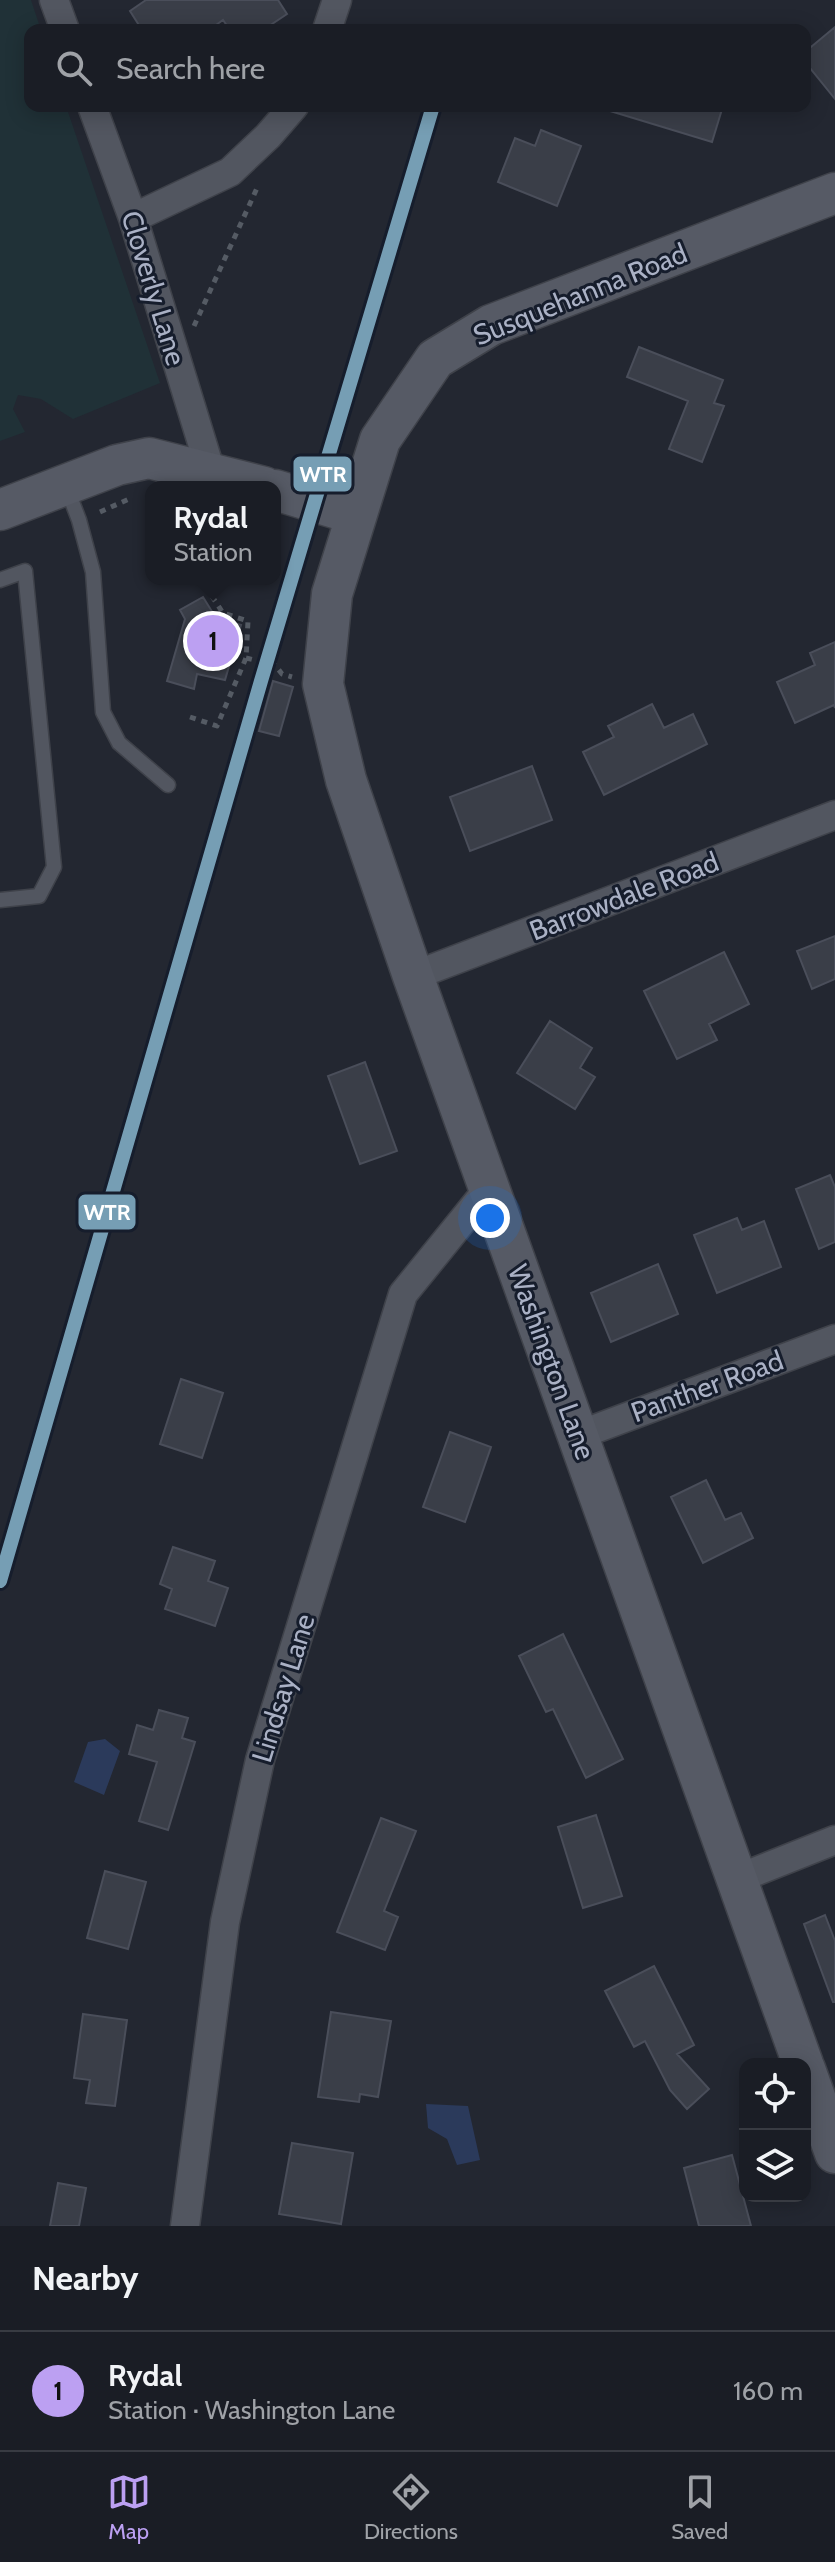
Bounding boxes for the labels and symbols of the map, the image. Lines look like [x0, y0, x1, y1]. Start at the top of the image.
street label: Cloverly Lane [114, 207, 194, 369]
street label: Susquehanna Road [468, 236, 692, 352]
line badge: WTR [292, 455, 353, 493]
text: WTR [299, 461, 347, 488]
pin: 1 [187, 611, 239, 671]
street label: Barrowdale Road [525, 844, 723, 948]
line badge: WTR [77, 1193, 137, 1231]
your location [470, 1198, 510, 1238]
text: WTR [83, 1199, 131, 1226]
street label: Washington Lane [501, 1260, 603, 1464]
street label: Panther Road [626, 1343, 788, 1429]
street label: Lindsay Lane [244, 1610, 322, 1766]

